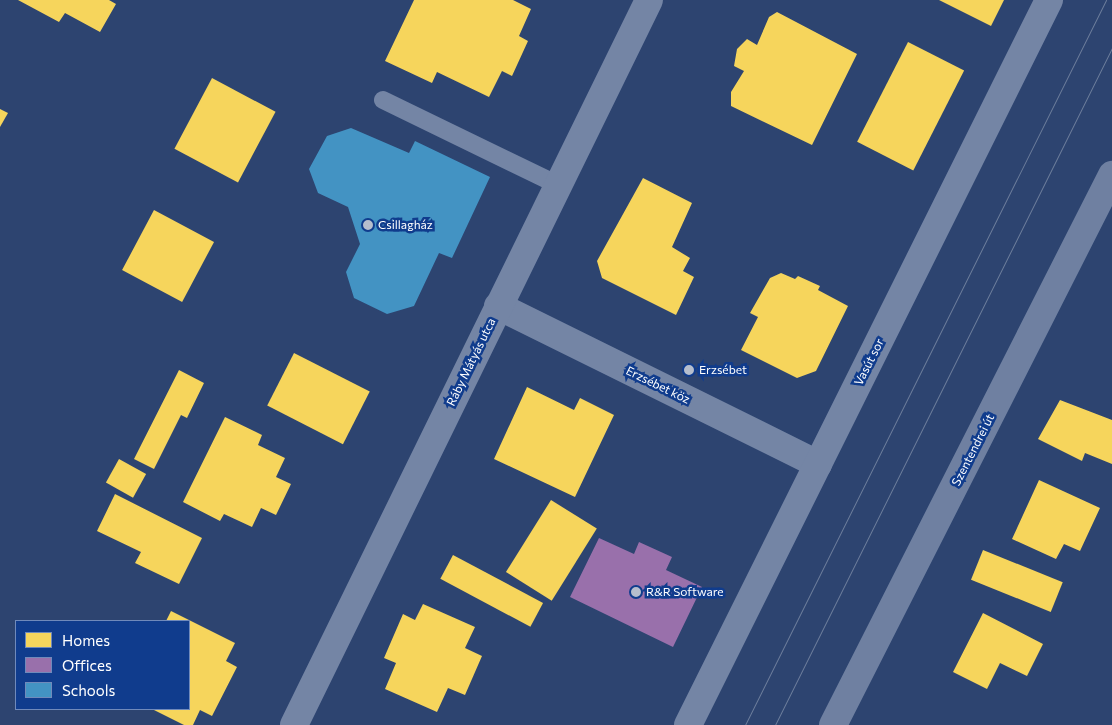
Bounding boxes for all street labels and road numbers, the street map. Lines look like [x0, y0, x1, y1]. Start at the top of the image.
street label: Ráby Mátyás utca [443, 316, 499, 408]
street label: Vasút sor [851, 336, 887, 388]
street label: Erzsébet köz [624, 363, 692, 407]
street label: Szentendrei út [949, 412, 997, 488]

